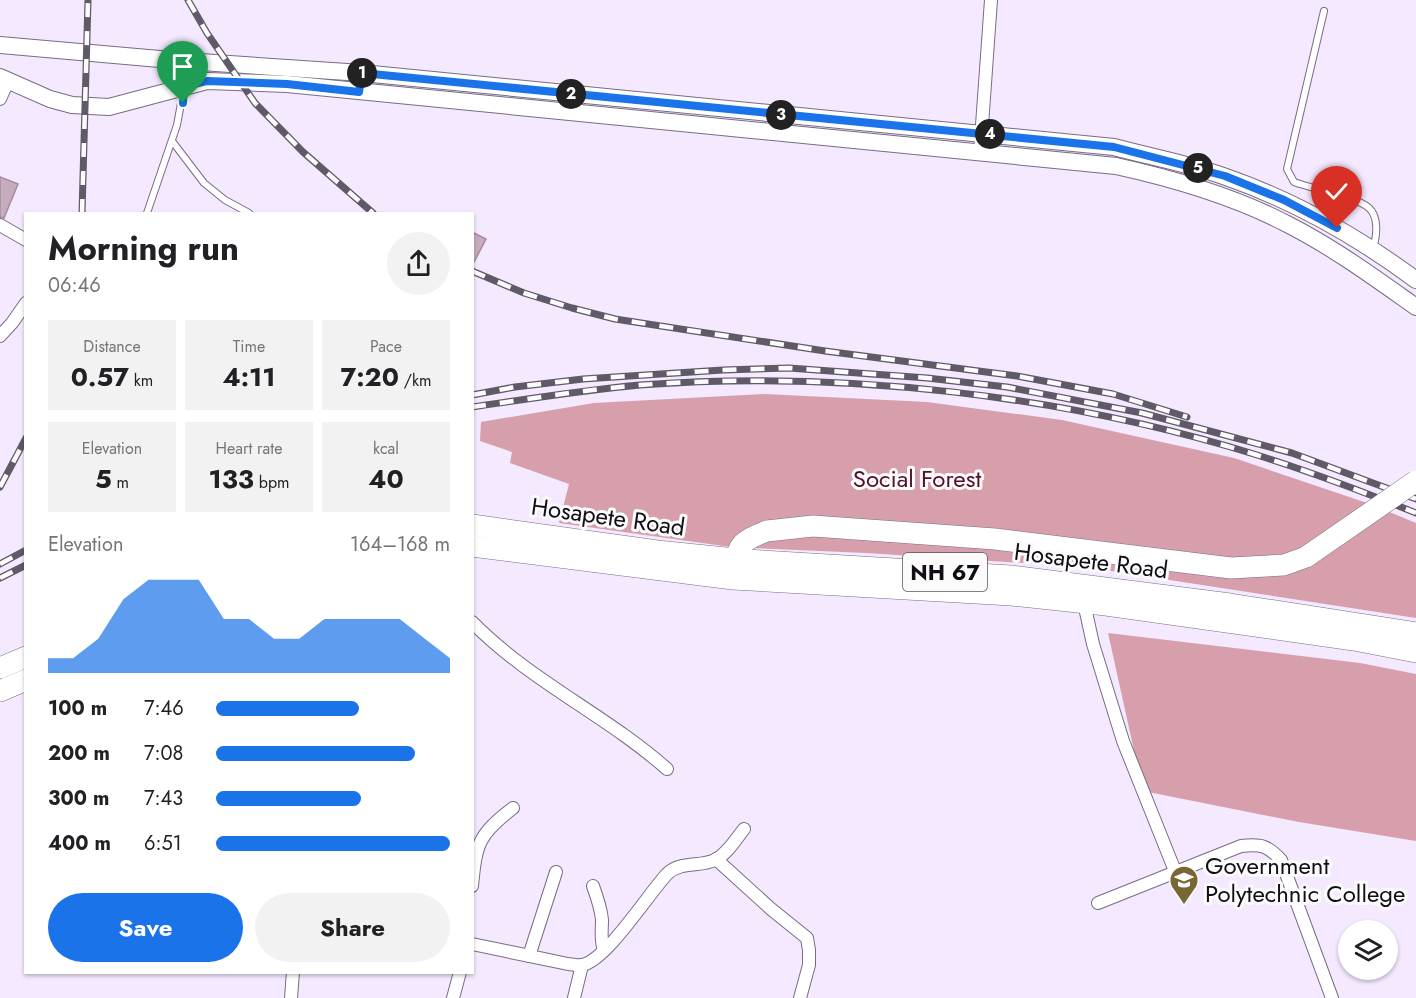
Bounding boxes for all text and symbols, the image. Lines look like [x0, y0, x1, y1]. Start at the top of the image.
pin [157, 41, 208, 103]
icon: arrive [166, 50, 199, 83]
pin: 1 [347, 58, 377, 88]
text: 1 [358, 61, 366, 84]
pin: 2 [556, 79, 586, 109]
text: 2 [566, 82, 576, 105]
pin: 3 [766, 100, 796, 130]
text: 3 [776, 103, 786, 126]
pin: 4 [975, 119, 1005, 149]
text: 4 [984, 122, 996, 145]
pin: 5 [1183, 153, 1213, 183]
text: 5 [1193, 156, 1203, 179]
pin [1311, 166, 1362, 228]
icon: check [1320, 175, 1353, 208]
text: Morning run [48, 225, 239, 272]
button: share [387, 232, 450, 295]
text: 06:46 [48, 271, 101, 300]
text: Distance [83, 335, 141, 358]
text: Time [233, 335, 265, 358]
text: Pace [370, 335, 402, 358]
text: 0.57 [71, 358, 129, 396]
text: 4:11 [223, 358, 276, 396]
text: 7:20 [341, 358, 399, 396]
text: km [129, 369, 153, 392]
text: /km [399, 369, 431, 392]
text: Elevation [82, 437, 142, 460]
text: Heart rate [216, 437, 282, 460]
text: kcal [373, 437, 399, 460]
text: 5 [95, 460, 112, 498]
text: 133 [208, 460, 254, 498]
text: 40 [368, 460, 404, 498]
park label: Social Forest [853, 461, 981, 496]
text: m [112, 471, 129, 494]
text: bpm [254, 471, 290, 494]
street label: Hosapete Road [529, 488, 687, 545]
text: Elevation [48, 530, 123, 559]
text: 164–168 m [350, 530, 450, 559]
street label: Hosapete Road [1012, 534, 1170, 587]
road number: NH 67 [903, 553, 987, 591]
text: 100 m [48, 694, 107, 723]
text: 7:46 [144, 694, 184, 723]
text: 200 m [48, 739, 110, 768]
text: 7:08 [144, 739, 183, 768]
text: 300 m [48, 784, 109, 813]
text: 7:43 [144, 784, 183, 813]
text: 400 m [48, 829, 111, 858]
text: 6:51 [144, 829, 182, 858]
place label: Government Polytechnic College [1205, 848, 1405, 911]
school or university icon: Government Polytechnic College [1168, 864, 1200, 906]
button: Save [48, 893, 243, 962]
button: Share [255, 893, 450, 962]
map controls [1338, 920, 1398, 980]
button: layers [1338, 920, 1398, 980]

